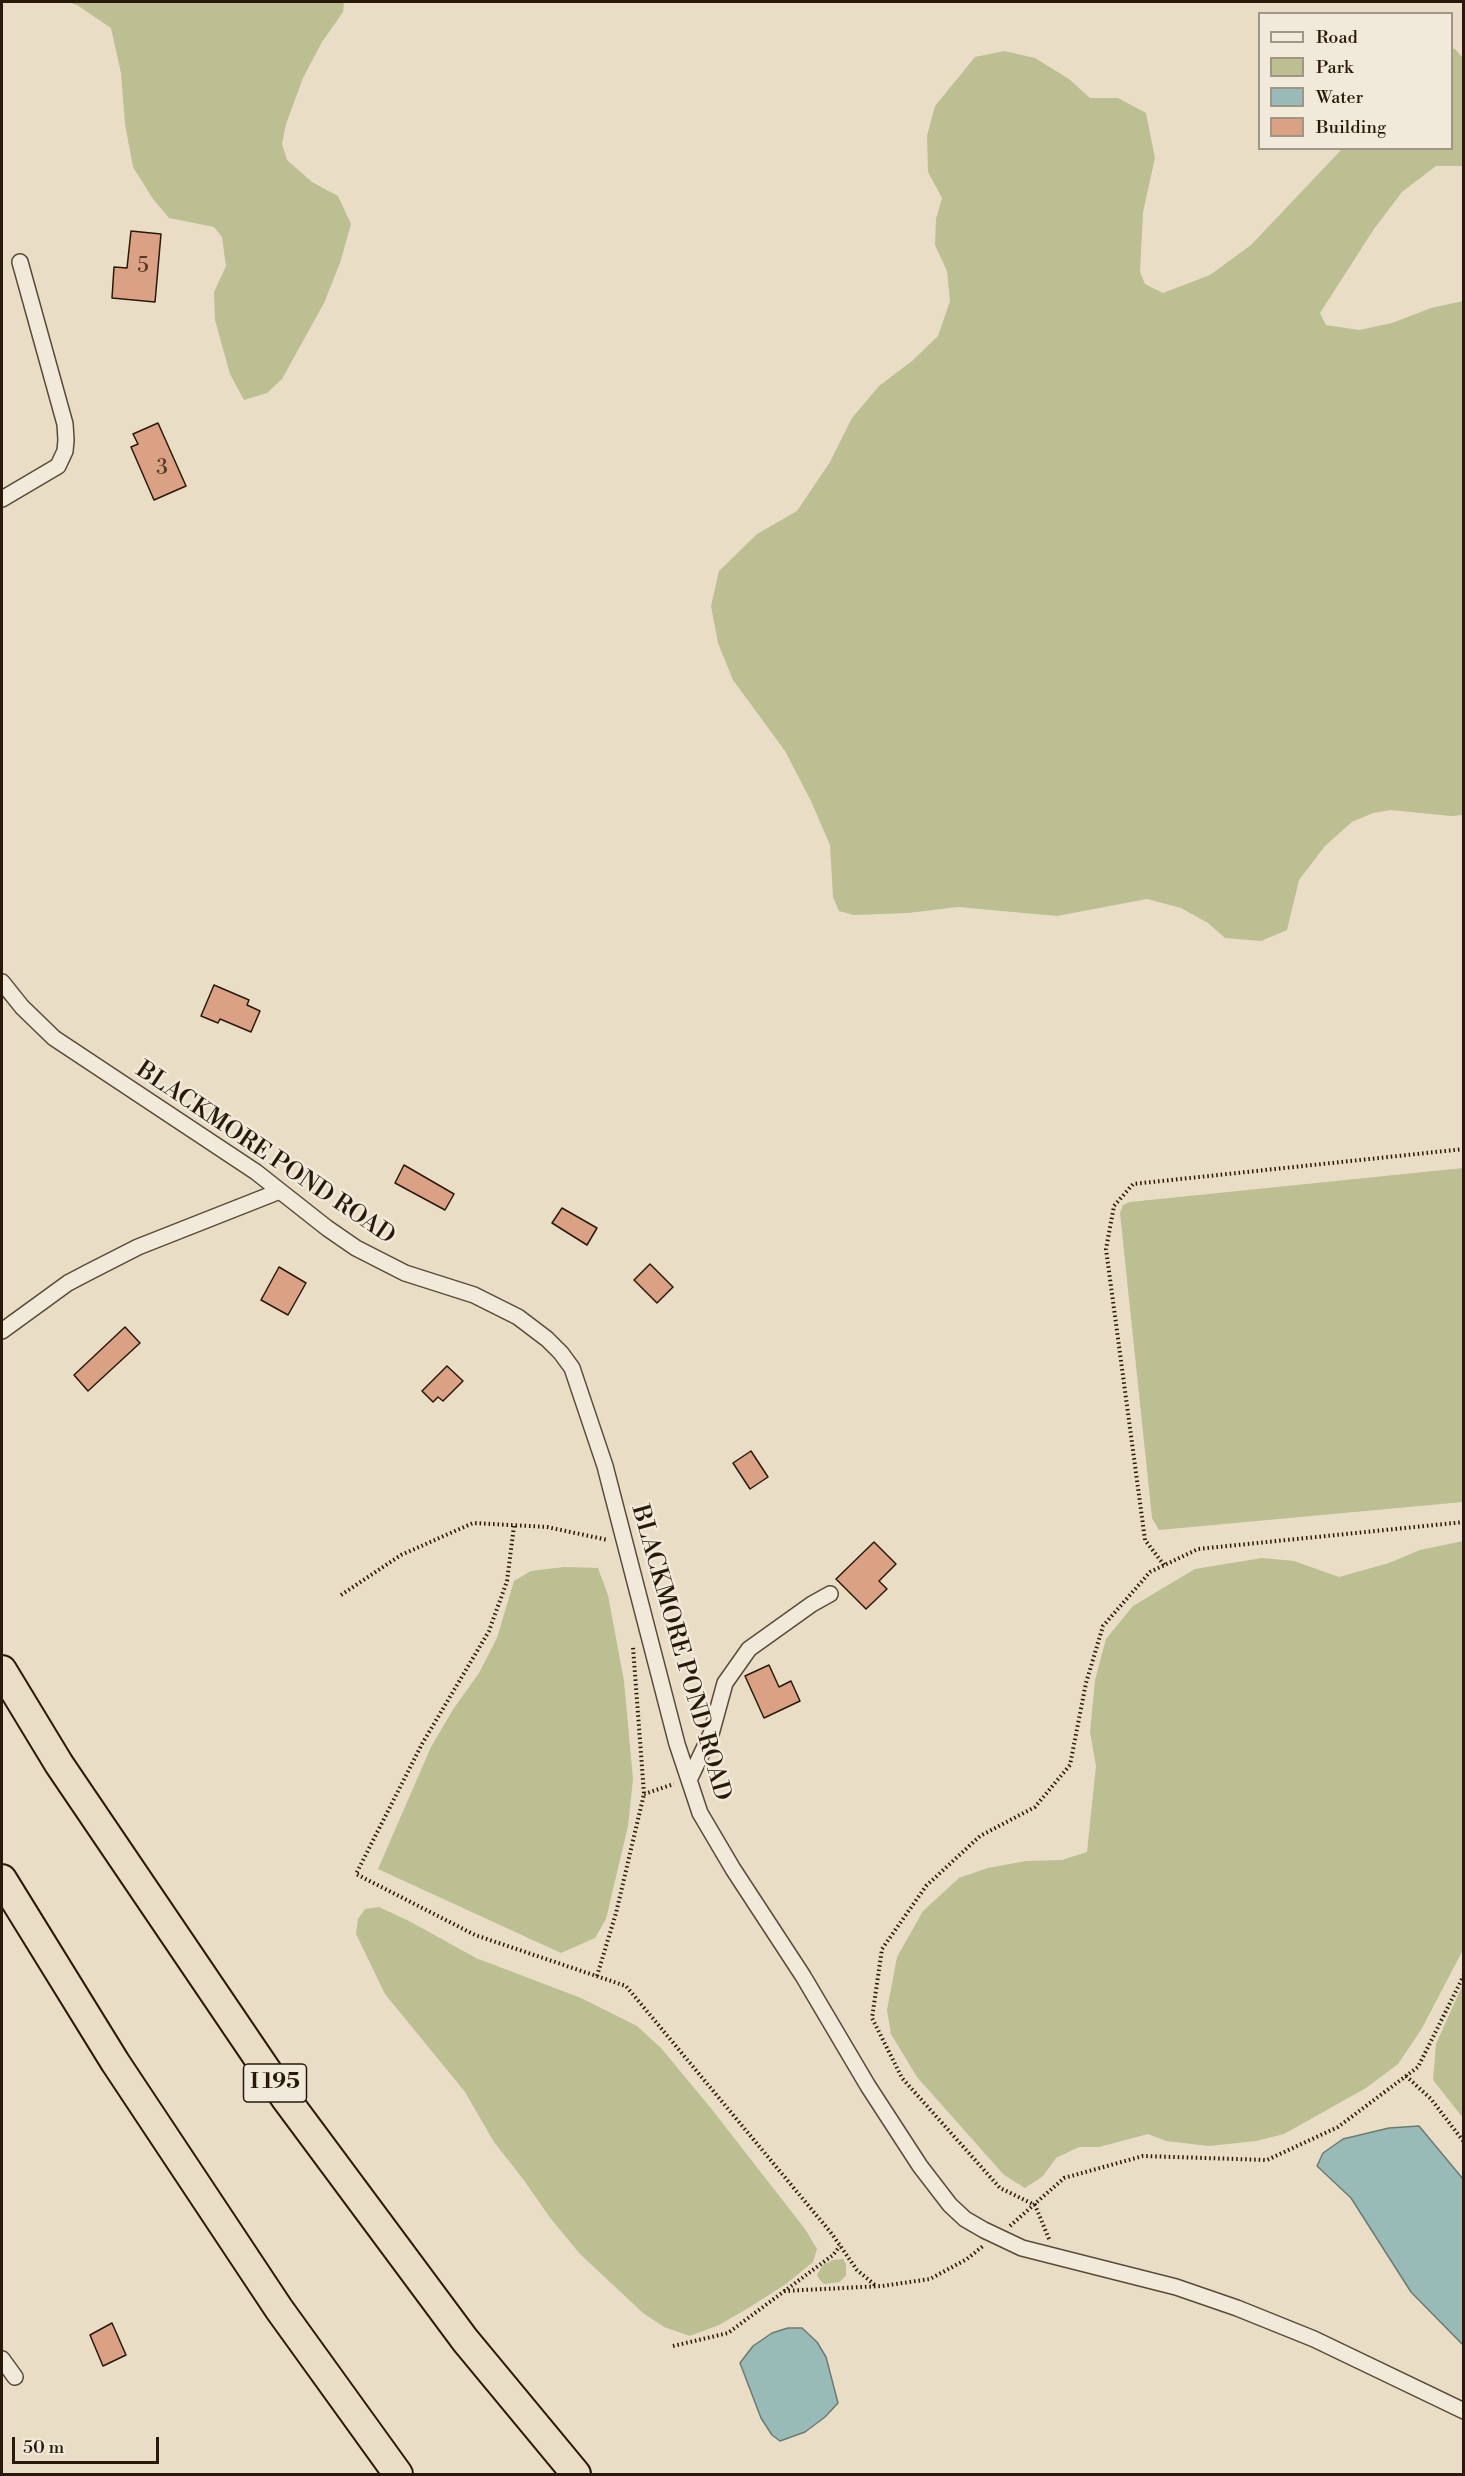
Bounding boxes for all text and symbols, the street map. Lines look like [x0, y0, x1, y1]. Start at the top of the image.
legend [1258, 12, 1453, 150]
text: Road [1316, 26, 1358, 49]
text: Park [1316, 56, 1353, 79]
text: Water [1316, 86, 1363, 109]
text: Building [1316, 116, 1386, 139]
house number: 5 [137, 254, 149, 280]
house number: 3 [156, 456, 168, 482]
street label: BLACKMORE POND ROAD [130, 1056, 400, 1252]
street label: BLACKMORE POND ROAD [624, 1502, 736, 1804]
road number: I 195 [244, 2064, 306, 2102]
scale bar [15, 2425, 162, 2463]
text: 50 m [23, 2436, 64, 2459]

